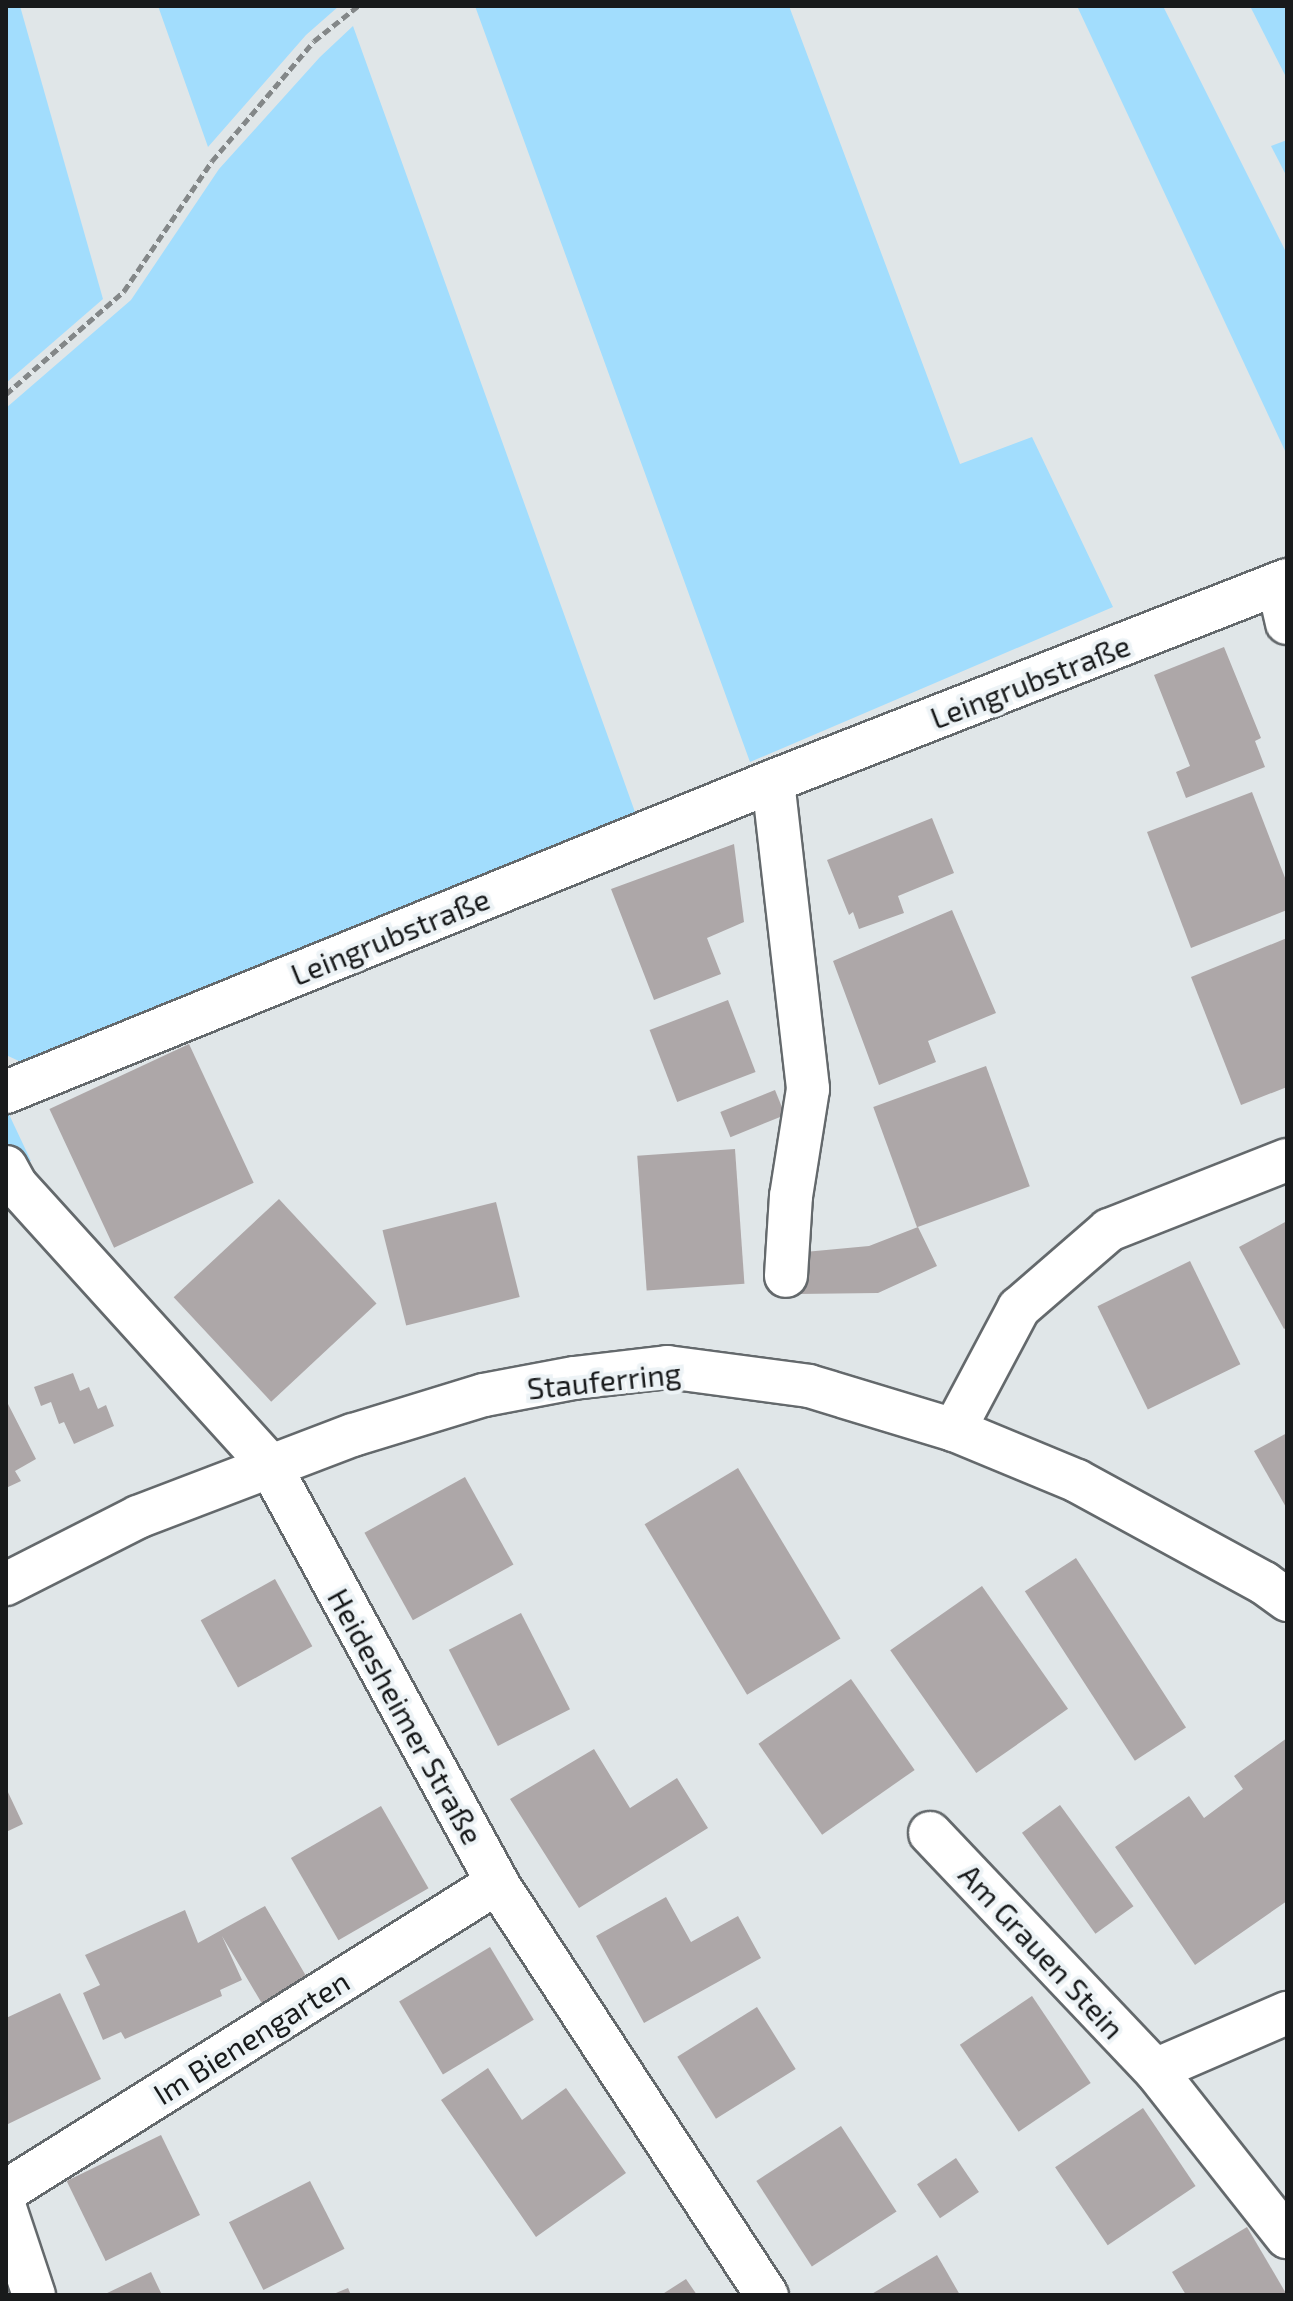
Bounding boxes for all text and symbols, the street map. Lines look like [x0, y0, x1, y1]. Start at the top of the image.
street label: Leingrubstraße [925, 626, 1135, 736]
street label: Leingrubstraße [286, 880, 494, 992]
street label: Stauferring [525, 1354, 683, 1406]
street label: Heidesheimer Straße [321, 1582, 491, 1850]
street label: Am Grauen Stein [952, 1856, 1132, 2046]
street label: Im Bienengarten [146, 1962, 356, 2112]

